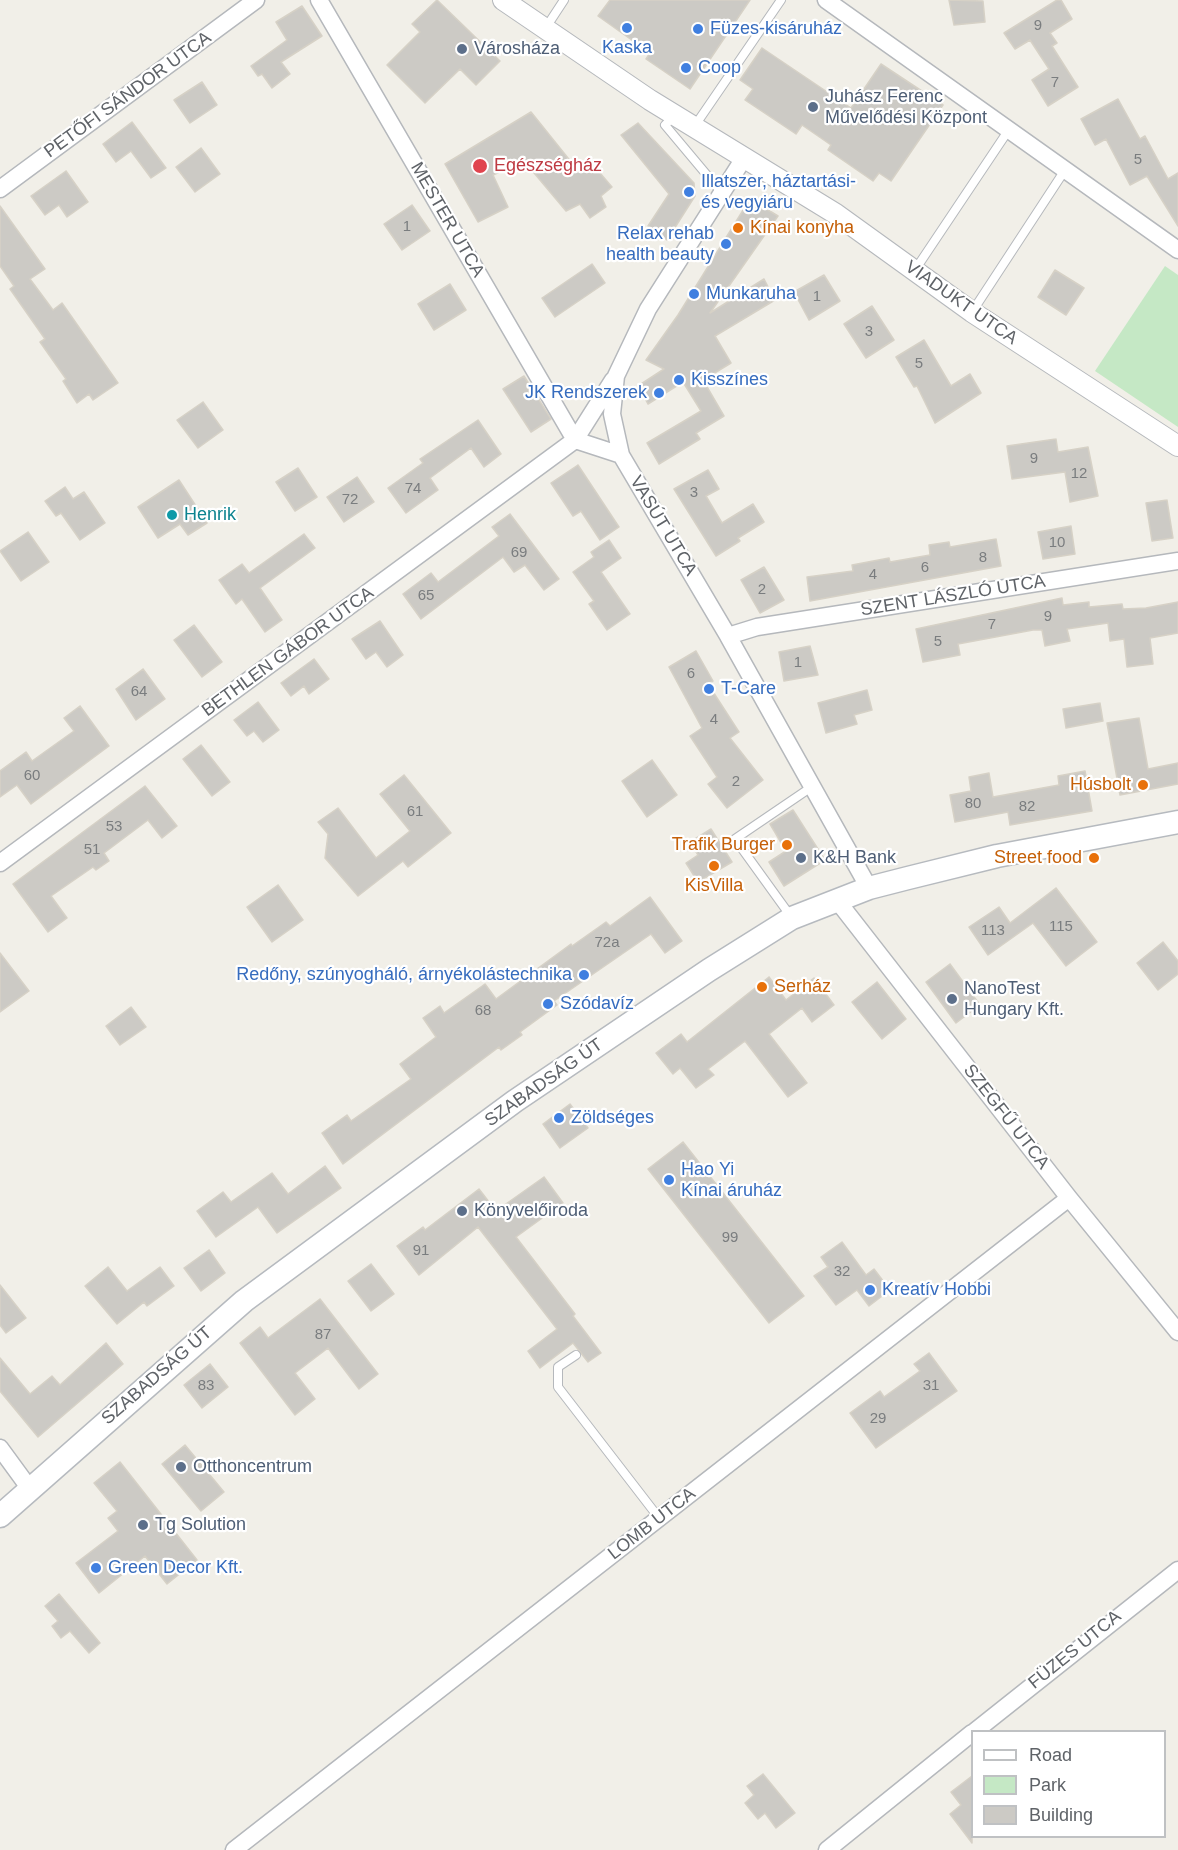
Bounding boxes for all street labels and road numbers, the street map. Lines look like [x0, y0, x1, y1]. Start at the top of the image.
street label: PETŐFI SÁNDOR UTCA [40, 27, 216, 163]
street label: MESTER UTCA [405, 159, 489, 281]
street label: VIADUKT UTCA [901, 256, 1021, 350]
street label: VASÚT UTCA [625, 472, 701, 580]
street label: SZENT LÁSZLÓ UTCA [859, 571, 1047, 621]
street label: BETHLEN GÁBOR UTCA [198, 582, 378, 722]
street label: SZABADSÁG ÚT [481, 1034, 607, 1132]
street label: SZEGFŰ UTCA [958, 1060, 1054, 1174]
street label: SZABADSÁG ÚT [97, 1322, 217, 1430]
street label: LOMB UTCA [604, 1483, 700, 1565]
street label: FÜZES UTCA [1024, 1606, 1126, 1694]

